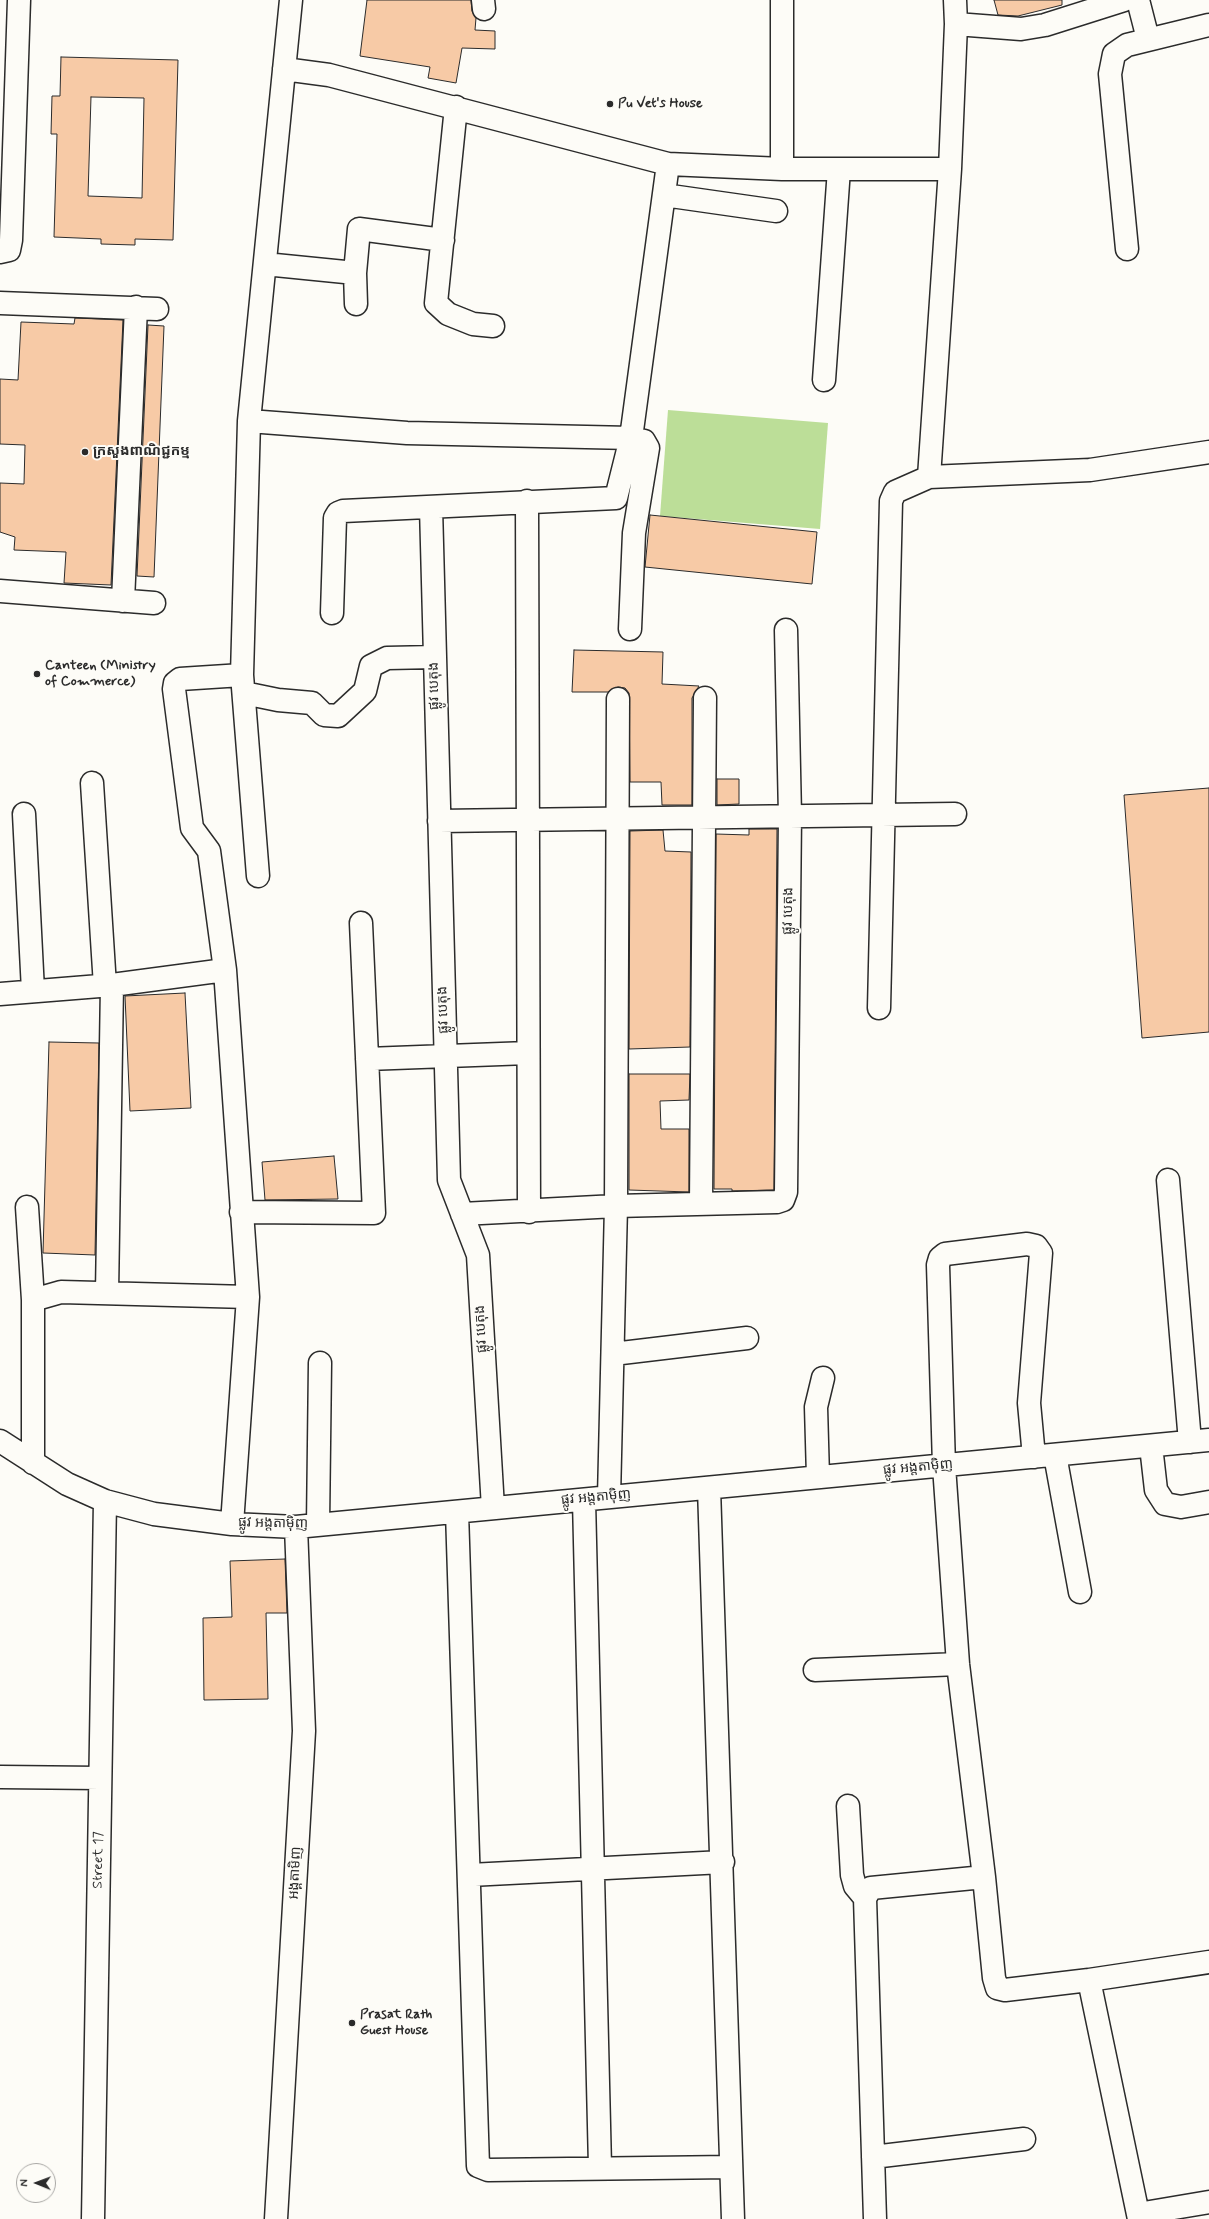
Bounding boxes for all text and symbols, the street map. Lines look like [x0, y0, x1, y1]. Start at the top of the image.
place label: Pu Vet's House [618, 96, 703, 112]
marker: Pu Vet's House [605, 99, 615, 109]
place label: ក្រសួងពាណិជ្ជកម្ម [93, 444, 190, 460]
marker: ក្រសួងពាណិជ្ជកម្ម [80, 447, 90, 457]
place label: Canteen (Ministry of Commerce) [45, 658, 156, 690]
street label: ផ្លូវ បេតុង [426, 662, 444, 710]
marker: Canteen (Ministry of Commerce) [32, 669, 42, 679]
street label: ផ្លូវ បេតុង [780, 887, 798, 935]
street label: ផ្លូវ បេតុង [435, 986, 453, 1034]
street label: ផ្លូវ បេតុង [472, 1305, 492, 1353]
street label: ផ្លូវ អង្តតាម៉ិញ [882, 1457, 954, 1479]
street label: ផ្លូវ អង្តតាម៉ិញ [560, 1487, 632, 1509]
street label: ផ្លូវ អង្តតាម៉ិញ [238, 1515, 308, 1533]
street label: Street 17 [90, 1831, 108, 1889]
street label: អង្គតាមិញ [286, 1846, 306, 1900]
place label: Prasat Rath Guest House [360, 2007, 432, 2040]
marker: Prasat Rath Guest House [347, 2018, 357, 2028]
north arrow [16, 2163, 56, 2203]
text: N [18, 2179, 32, 2187]

